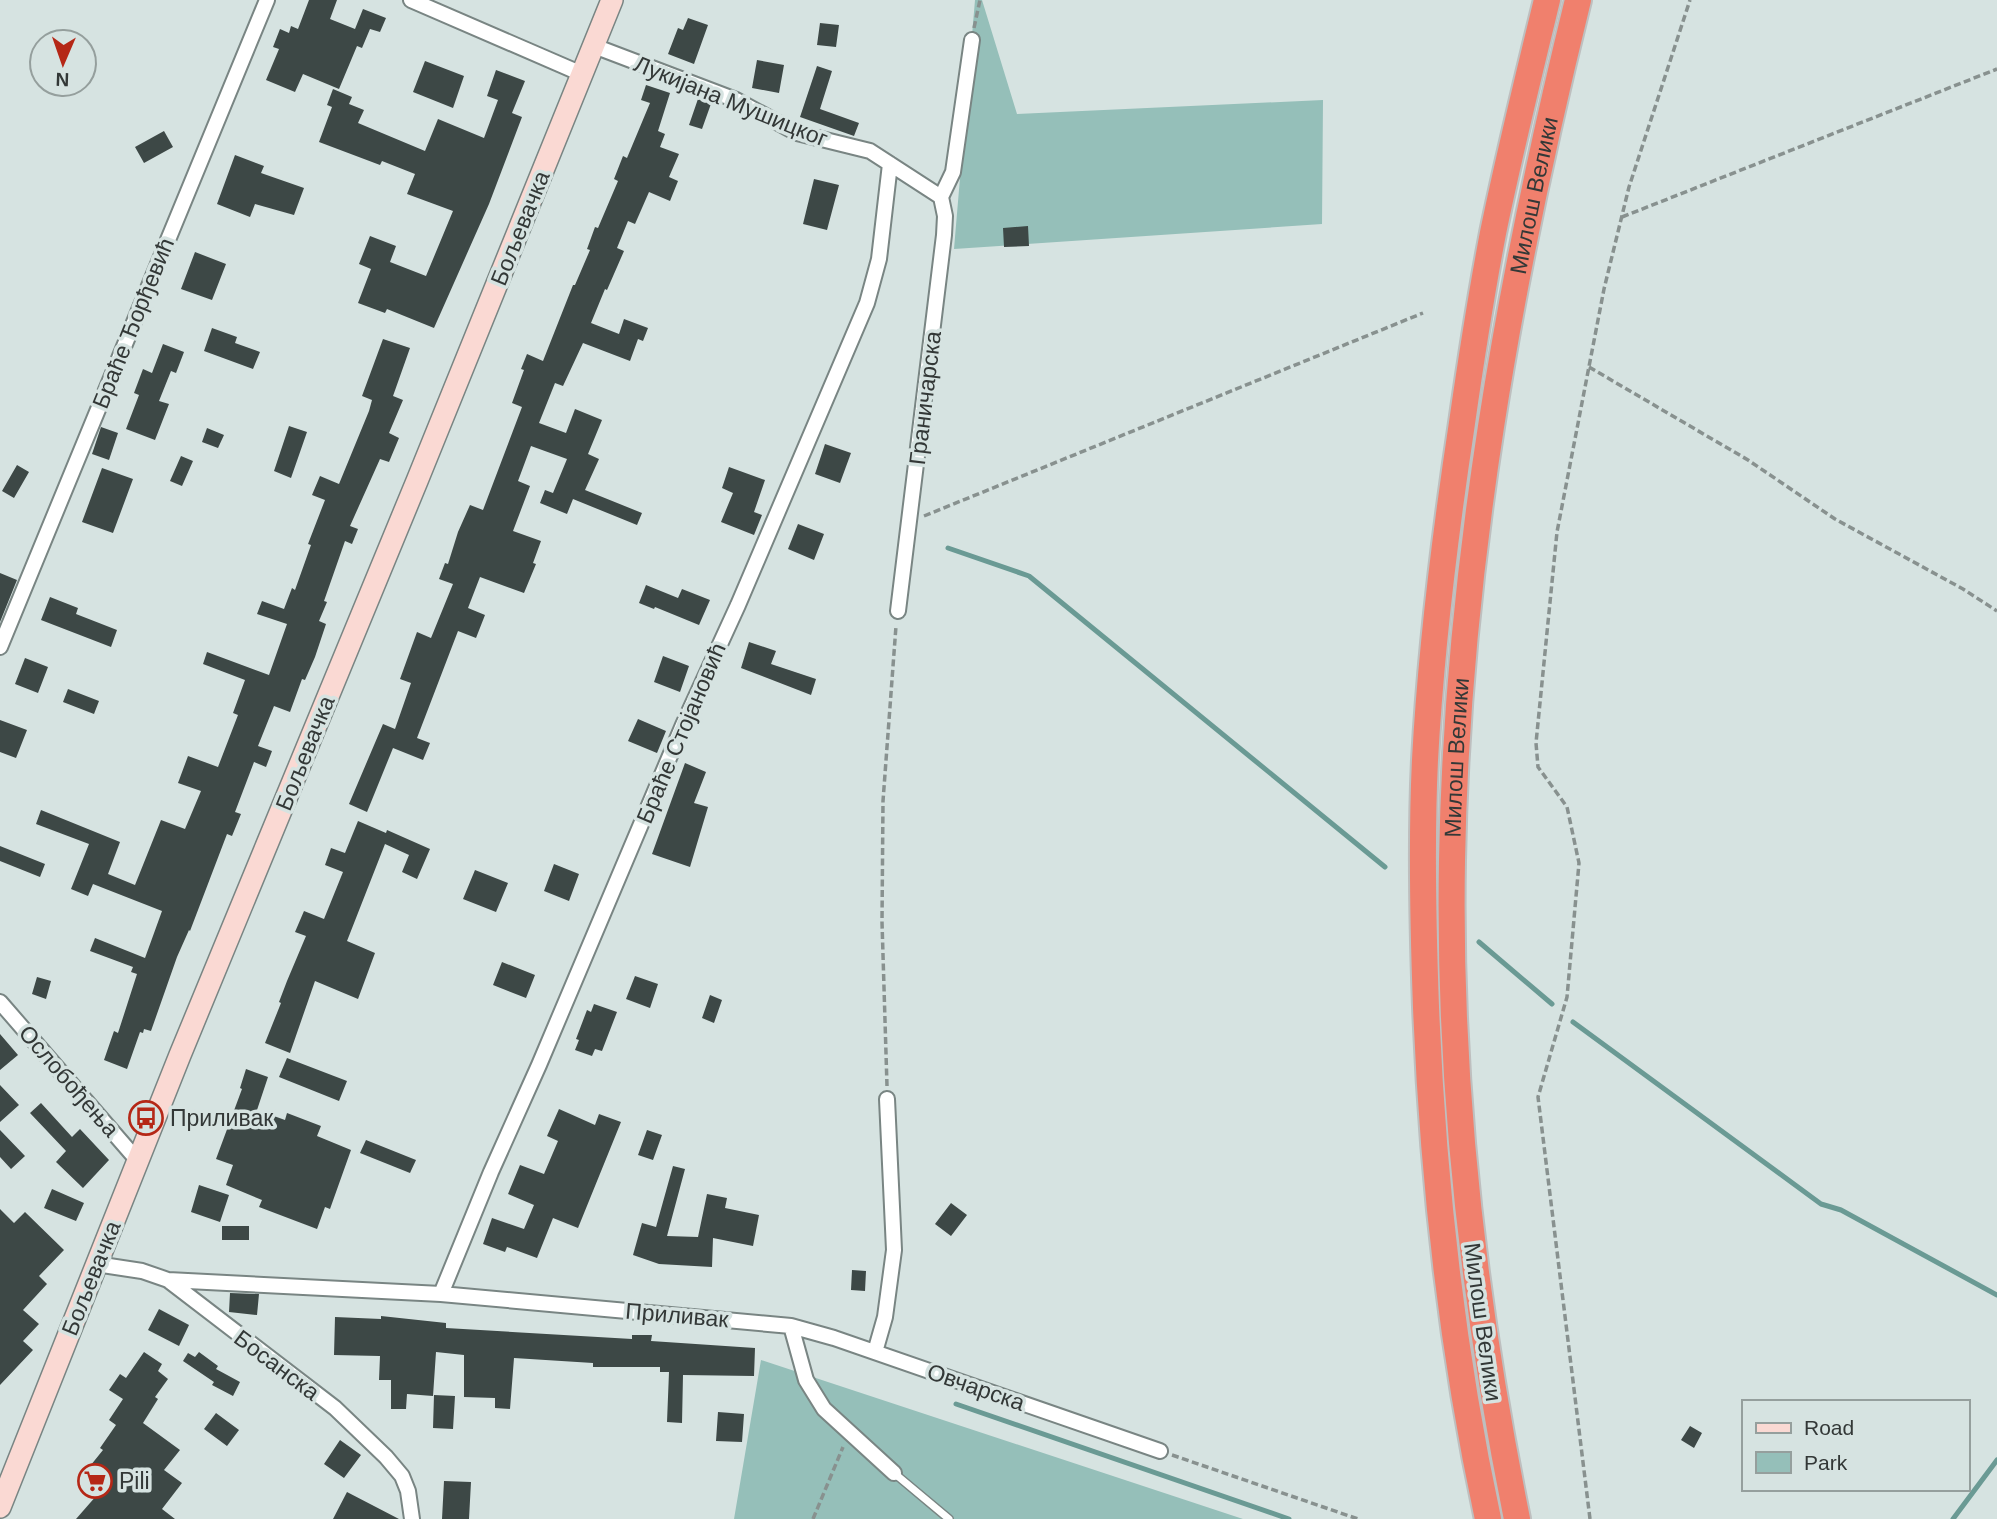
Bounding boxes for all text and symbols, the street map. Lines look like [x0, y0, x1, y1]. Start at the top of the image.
north arrow [28, 28, 98, 98]
street label: Лукијана Мушицког [630, 50, 832, 152]
text: N [55, 69, 70, 90]
street label: Милош Велики [1505, 114, 1563, 276]
street label: Бољевачка [485, 167, 555, 289]
street label: Браће Ђорђевић [87, 234, 179, 412]
street label: Граничарска [904, 329, 946, 466]
street label: Браће Стојановић [631, 639, 731, 827]
street label: Милош Велики [1439, 677, 1474, 838]
street label: Бољевачка [270, 692, 340, 814]
street label: Ослобођења [14, 1020, 125, 1142]
bus stop icon: Приливак [127, 1099, 165, 1137]
place label: Приливак [170, 1105, 274, 1131]
street label: Бољевачка [56, 1217, 126, 1339]
street label: Милош Велики [1459, 1241, 1507, 1403]
street label: Приливак [624, 1298, 730, 1333]
street label: Босанска [229, 1325, 325, 1406]
street label: Овчарска [924, 1358, 1028, 1416]
legend [1742, 1400, 1969, 1491]
text: Road [1804, 1416, 1854, 1439]
text: Park [1804, 1451, 1848, 1474]
supermarket icon: Pili [76, 1462, 114, 1500]
place label: Pili [119, 1468, 150, 1494]

